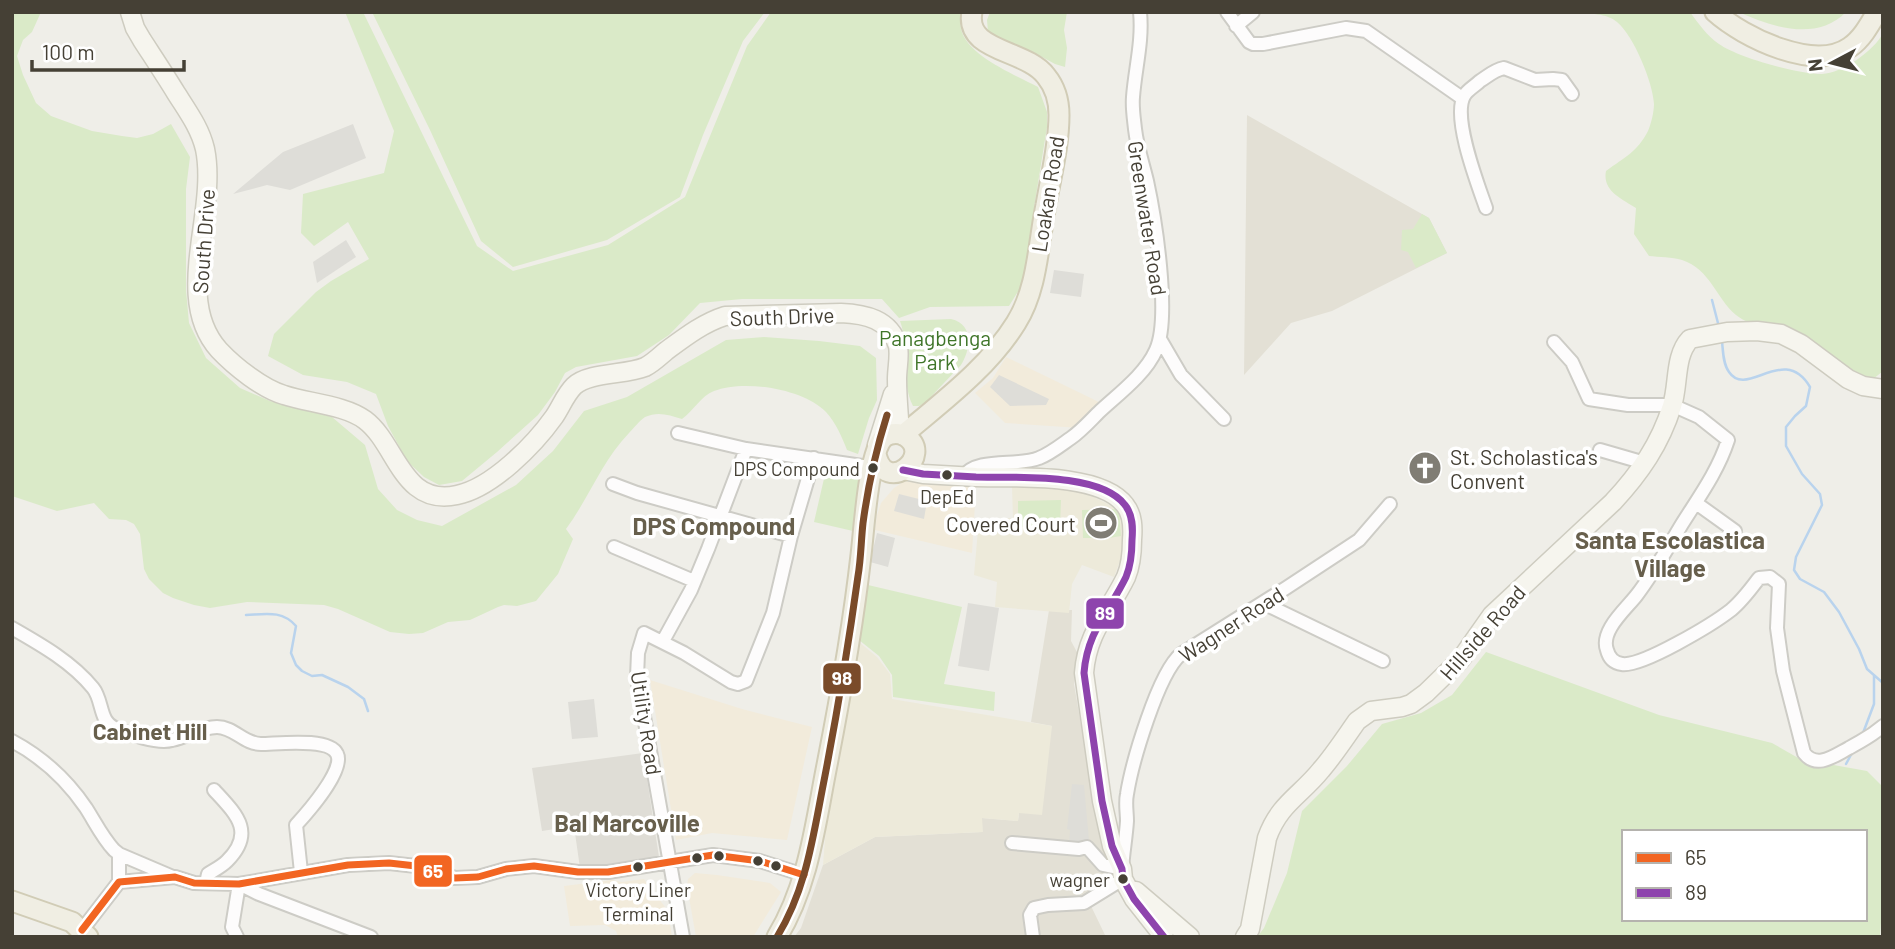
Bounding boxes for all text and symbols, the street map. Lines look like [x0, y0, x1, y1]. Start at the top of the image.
scale bar [32, 28, 184, 72]
north arrow [1797, 28, 1867, 98]
text: 100 m [42, 39, 95, 64]
text: N [1802, 57, 1827, 73]
street label: Loakan Road [1025, 134, 1069, 254]
street label: Greenwater Road [1123, 139, 1173, 297]
street label: South Drive [187, 188, 219, 294]
street label: South Drive [729, 302, 835, 330]
park label: Panagbenga Park [879, 325, 991, 374]
place label: St. Scholastica's Convent [1450, 444, 1598, 493]
church icon: St. Scholastica's Convent [1406, 449, 1444, 487]
place label: DPS Compound [733, 457, 860, 480]
marker: DPS Compound [866, 461, 880, 475]
marker: DepEd [940, 468, 954, 482]
place label: DepEd [920, 485, 974, 508]
sports icon: Covered Court [1082, 504, 1120, 542]
district label: DPS Compound [633, 511, 795, 540]
place label: Covered Court [946, 511, 1076, 536]
district label: Santa Escolastica Village [1575, 525, 1765, 582]
street label: Hillside Road [1434, 579, 1530, 685]
street label: Wagner Road [1174, 581, 1288, 667]
line badge: 89 [1085, 597, 1125, 630]
text: 89 [1095, 601, 1115, 624]
line badge: 98 [822, 662, 862, 695]
text: 98 [832, 666, 852, 689]
street label: Utility Road [626, 669, 668, 777]
district label: Cabinet Hill [93, 717, 207, 745]
district label: Bal Marcoville [554, 808, 700, 837]
legend [1622, 830, 1867, 921]
text: 65 [1685, 844, 1707, 869]
unlabelled marker [712, 849, 726, 863]
unlabelled marker [690, 851, 704, 865]
line badge: 65 [413, 854, 453, 888]
unlabelled marker [751, 854, 765, 868]
text: 65 [423, 859, 443, 882]
unlabelled marker [769, 859, 783, 873]
marker: Victory Liner Terminal [631, 860, 645, 874]
place label: wagner [1049, 868, 1110, 891]
marker: wagner [1116, 872, 1130, 886]
place label: Victory Liner Terminal [585, 878, 691, 925]
text: 89 [1685, 879, 1707, 904]

